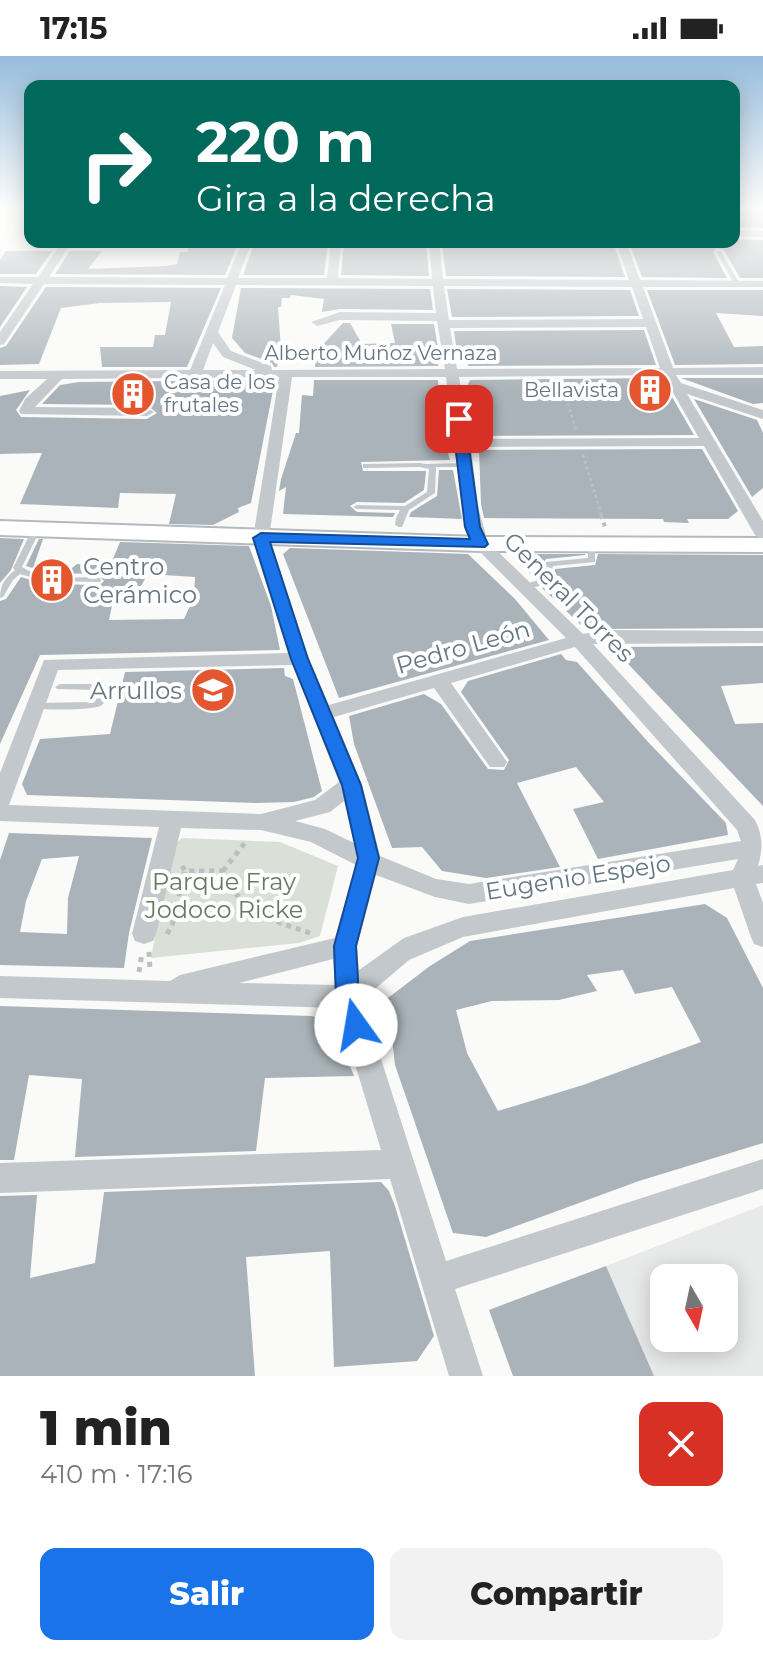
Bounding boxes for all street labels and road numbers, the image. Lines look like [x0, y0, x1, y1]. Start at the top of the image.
street label: Alberto Muñoz Vernaza [264, 341, 498, 365]
street label: General Torres [498, 526, 640, 668]
street label: Pedro León [393, 614, 533, 680]
street label: Eugenio Espejo [483, 848, 673, 906]

